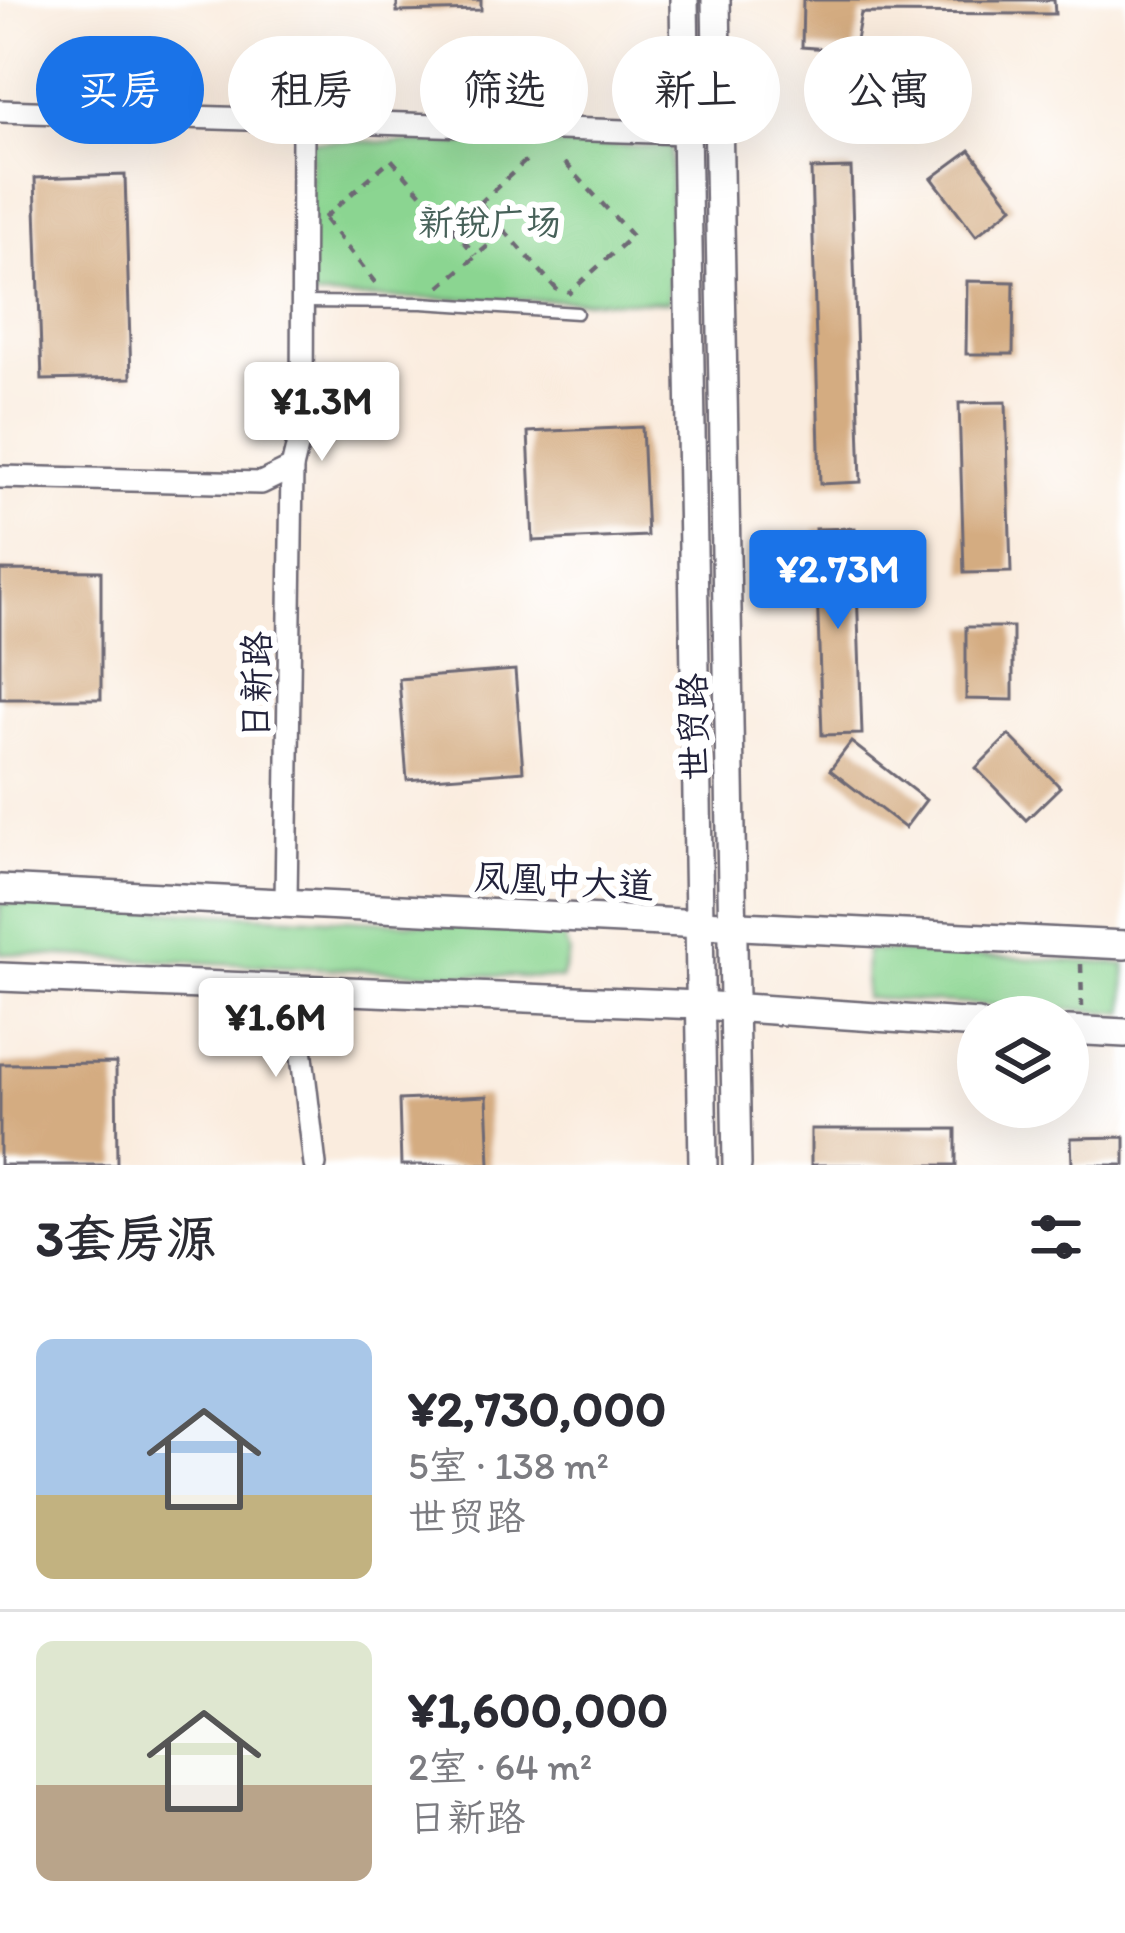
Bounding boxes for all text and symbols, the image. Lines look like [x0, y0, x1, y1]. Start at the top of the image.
chip: 买房 [36, 36, 204, 144]
chip: 租房 [228, 36, 396, 144]
chip: 筛选 [420, 36, 588, 144]
chip: 新上 [612, 36, 780, 144]
chip: 公寓 [804, 36, 972, 144]
park label: 新锐广场 [418, 201, 562, 244]
pin: ¥1.3M [238, 362, 406, 464]
text: ¥1.3M [271, 377, 373, 424]
pin: ¥2.73M [740, 530, 936, 632]
text: ¥2.73M [776, 545, 900, 592]
street label: 日新路 [234, 631, 278, 739]
street label: 世贸路 [671, 673, 715, 781]
street label: 凤凰中大道 [473, 855, 655, 907]
pin: ¥1.6M [192, 978, 360, 1080]
text: ¥1.6M [226, 993, 326, 1040]
map controls [957, 996, 1089, 1128]
button: layers [957, 996, 1089, 1128]
icon: filters [1023, 1204, 1089, 1270]
text: 3套房源 [36, 1208, 217, 1269]
text: ¥2,730,000 [408, 1378, 666, 1439]
icon: home [132, 1387, 276, 1531]
text: 5室 · 138 m² [408, 1442, 609, 1489]
text: 世贸路 [408, 1493, 525, 1540]
text: ¥1,600,000 [408, 1679, 668, 1740]
icon: home [132, 1689, 276, 1833]
text: 2室 · 64 m² [408, 1743, 592, 1790]
text: 日新路 [408, 1794, 525, 1841]

